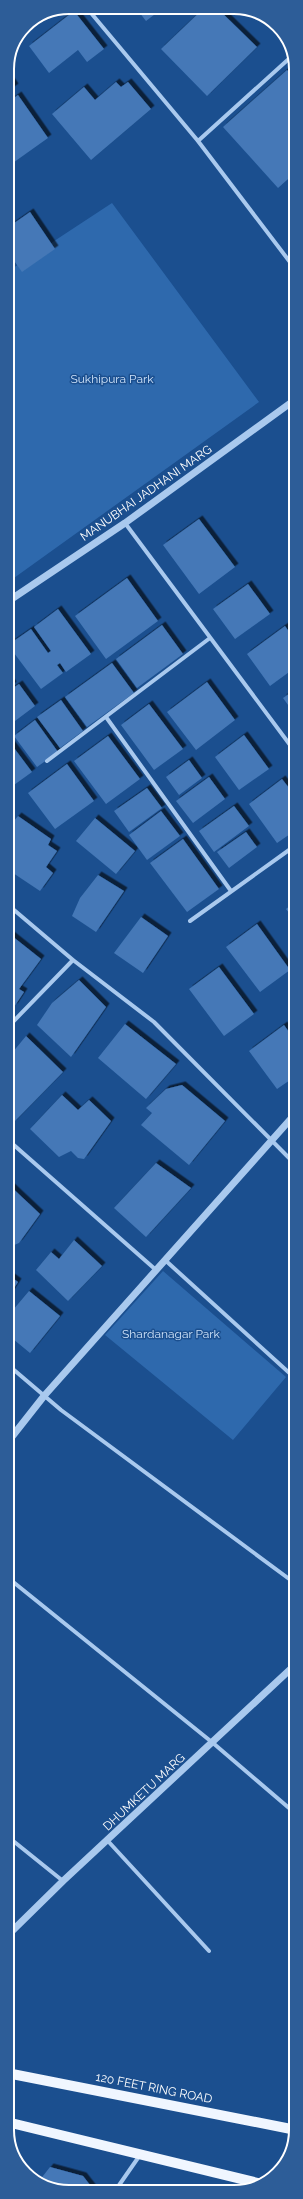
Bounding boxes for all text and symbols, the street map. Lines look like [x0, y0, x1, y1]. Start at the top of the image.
park label: Sukhipura Park [70, 372, 154, 386]
street label: MANUBHAI JADHANI MARG [78, 442, 214, 544]
park label: Shardanagar Park [122, 1327, 221, 1341]
street label: DHUMKETU MARG [100, 1751, 188, 1833]
street label: 120 FEET RING ROAD [95, 2070, 214, 2106]

